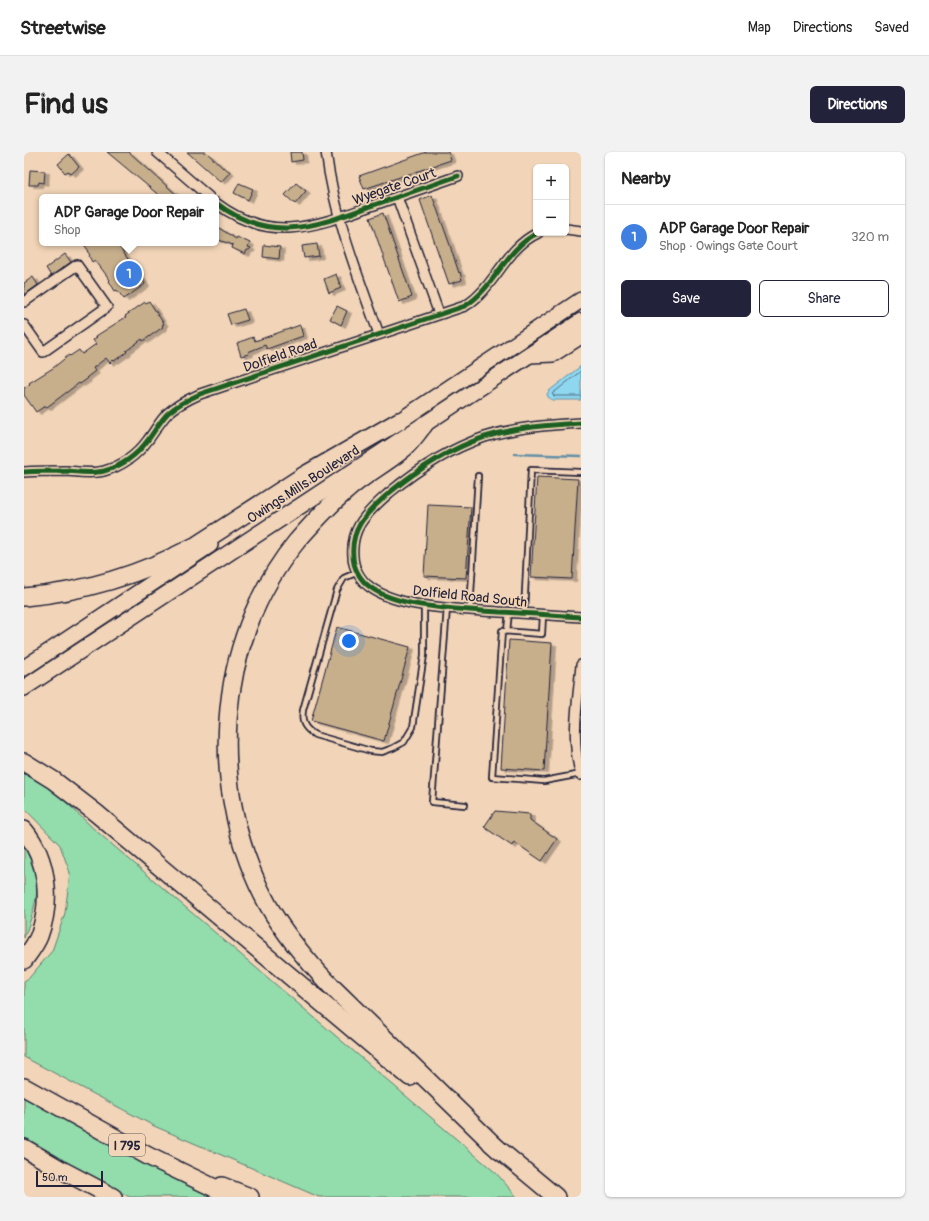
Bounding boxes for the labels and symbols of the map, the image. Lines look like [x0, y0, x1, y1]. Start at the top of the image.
street label: Wyegate Court [350, 164, 439, 209]
pin: 1 [116, 259, 142, 289]
street label: Dolfield Road [241, 335, 319, 376]
street label: Owings Mills Boulevard [244, 442, 363, 527]
street label: Dolfield Road South [412, 582, 528, 611]
your location [339, 631, 359, 651]
road number: I 795 [109, 1134, 145, 1156]
scale bar [36, 1169, 103, 1188]

